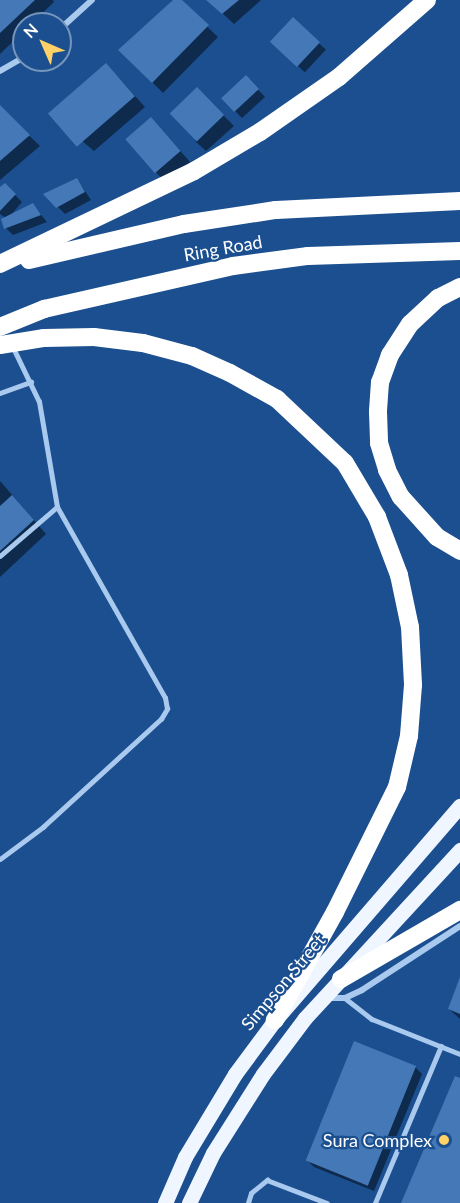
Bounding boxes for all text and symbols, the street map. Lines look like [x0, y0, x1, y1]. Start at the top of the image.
north arrow [12, 12, 72, 72]
text: N [19, 19, 41, 41]
street label: Ring Road [182, 230, 264, 266]
street label: Simpson Street [236, 929, 330, 1035]
place label: Sura Complex [323, 1129, 432, 1151]
marker: Sura Complex [437, 1133, 451, 1147]

